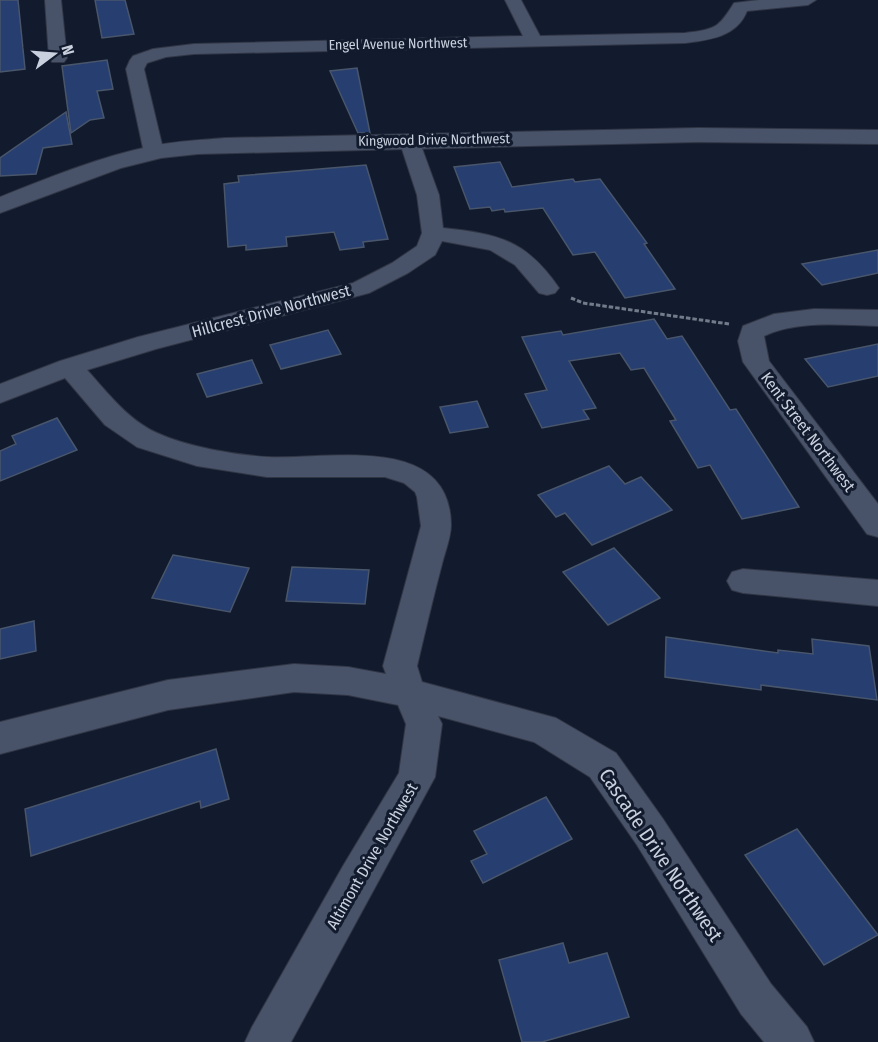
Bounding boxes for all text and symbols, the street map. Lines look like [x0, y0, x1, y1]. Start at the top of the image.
north arrow [24, 24, 84, 84]
street label: Engel Avenue Northwest [328, 34, 468, 54]
text: N [57, 43, 78, 57]
street label: Kingwood Drive Northwest [358, 130, 510, 150]
street label: Hillcrest Drive Northwest [190, 280, 353, 341]
street label: Kent Street Northwest [757, 369, 860, 496]
street label: Cascade Drive Northwest [594, 764, 728, 946]
street label: Altimont Drive Northwest [322, 779, 422, 932]

